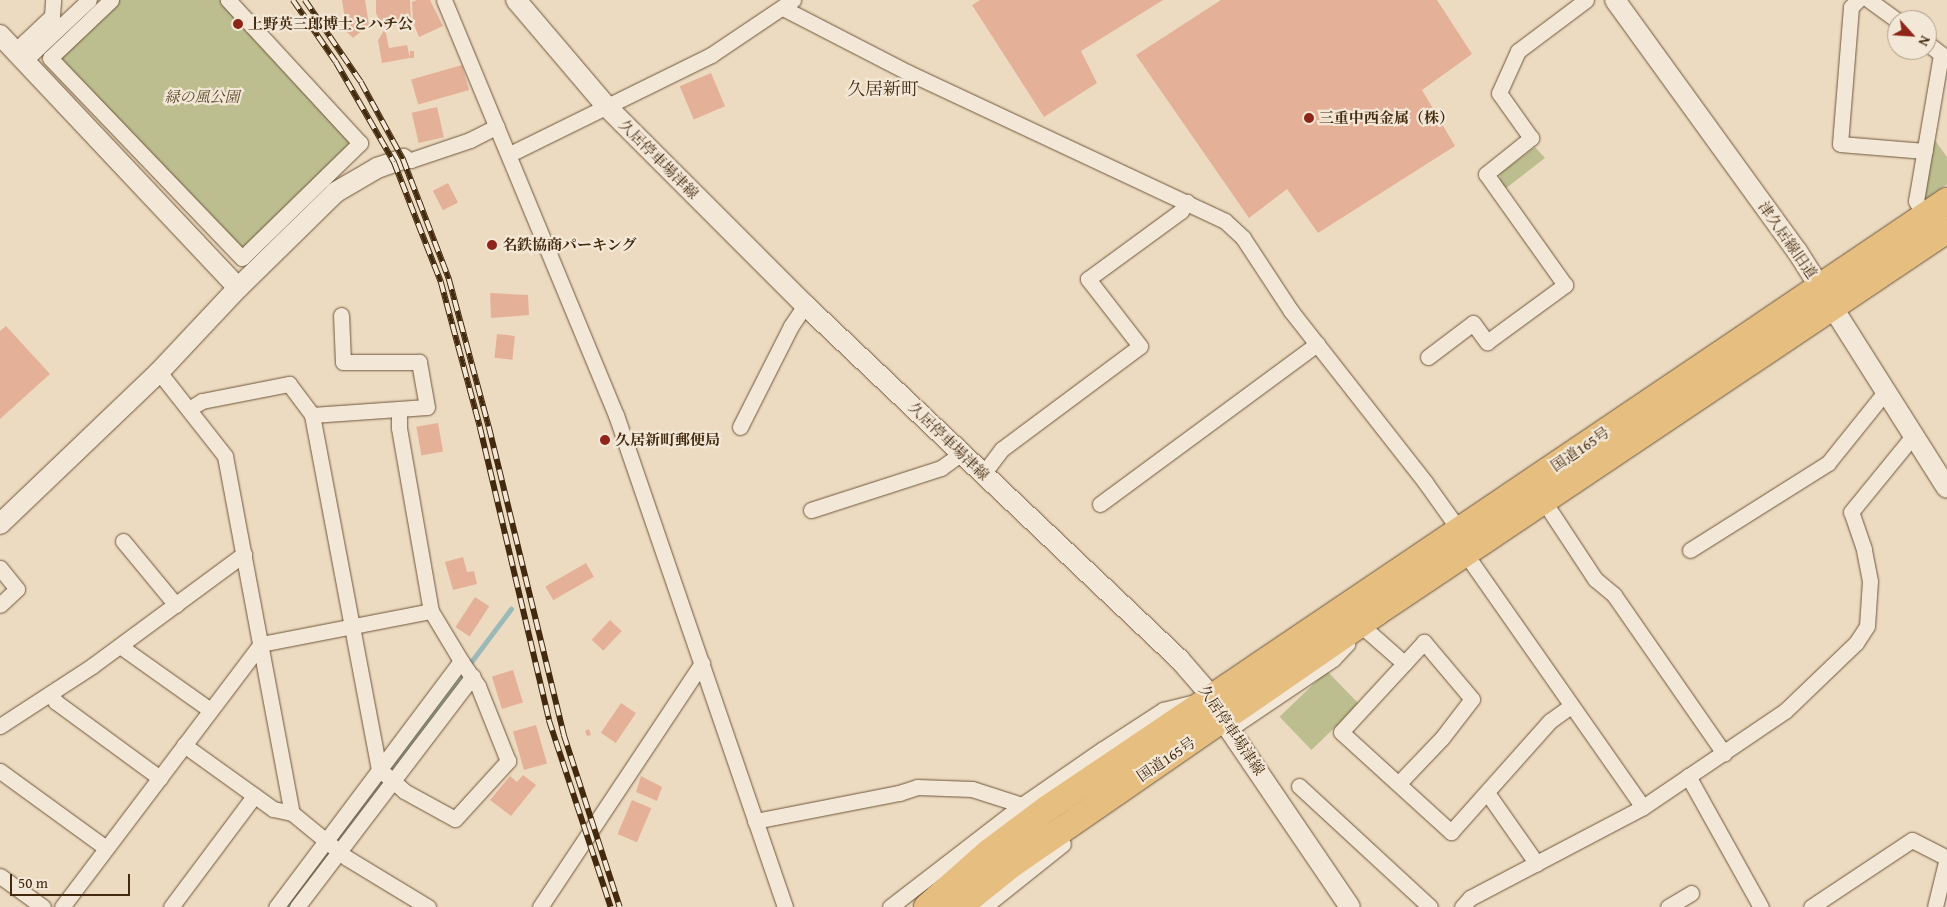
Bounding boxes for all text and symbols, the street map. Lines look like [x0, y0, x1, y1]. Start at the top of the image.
north arrow [1887, 10, 1937, 60]
place label: 上野英三郎博士とハチ公 [248, 15, 413, 33]
marker: 上野英三郎博士とハチ公 [232, 18, 244, 30]
text: N [1914, 33, 1936, 50]
district label: 久居新町 [847, 78, 919, 100]
park label: 緑の風公園 [165, 88, 239, 106]
place label: 三重中西金属（株） [1319, 109, 1454, 127]
marker: 三重中西金属（株） [1303, 112, 1315, 124]
street label: 久居停車場津線 [616, 116, 702, 202]
street label: 津久居線旧道 [1755, 198, 1821, 282]
place label: 名鉄協商パーキング [502, 236, 637, 254]
marker: 名鉄協商パーキング [486, 239, 498, 251]
street label: 久居停車場津線 [905, 398, 993, 484]
street label: 国道165号 [1547, 423, 1613, 475]
place label: 久居新町郵便局 [615, 431, 720, 449]
marker: 久居新町郵便局 [599, 434, 611, 446]
street label: 久居停車場津線 [1195, 681, 1269, 779]
street label: 国道165号 [1133, 733, 1199, 785]
scale bar [12, 864, 132, 896]
text: 50 m [18, 872, 48, 893]

